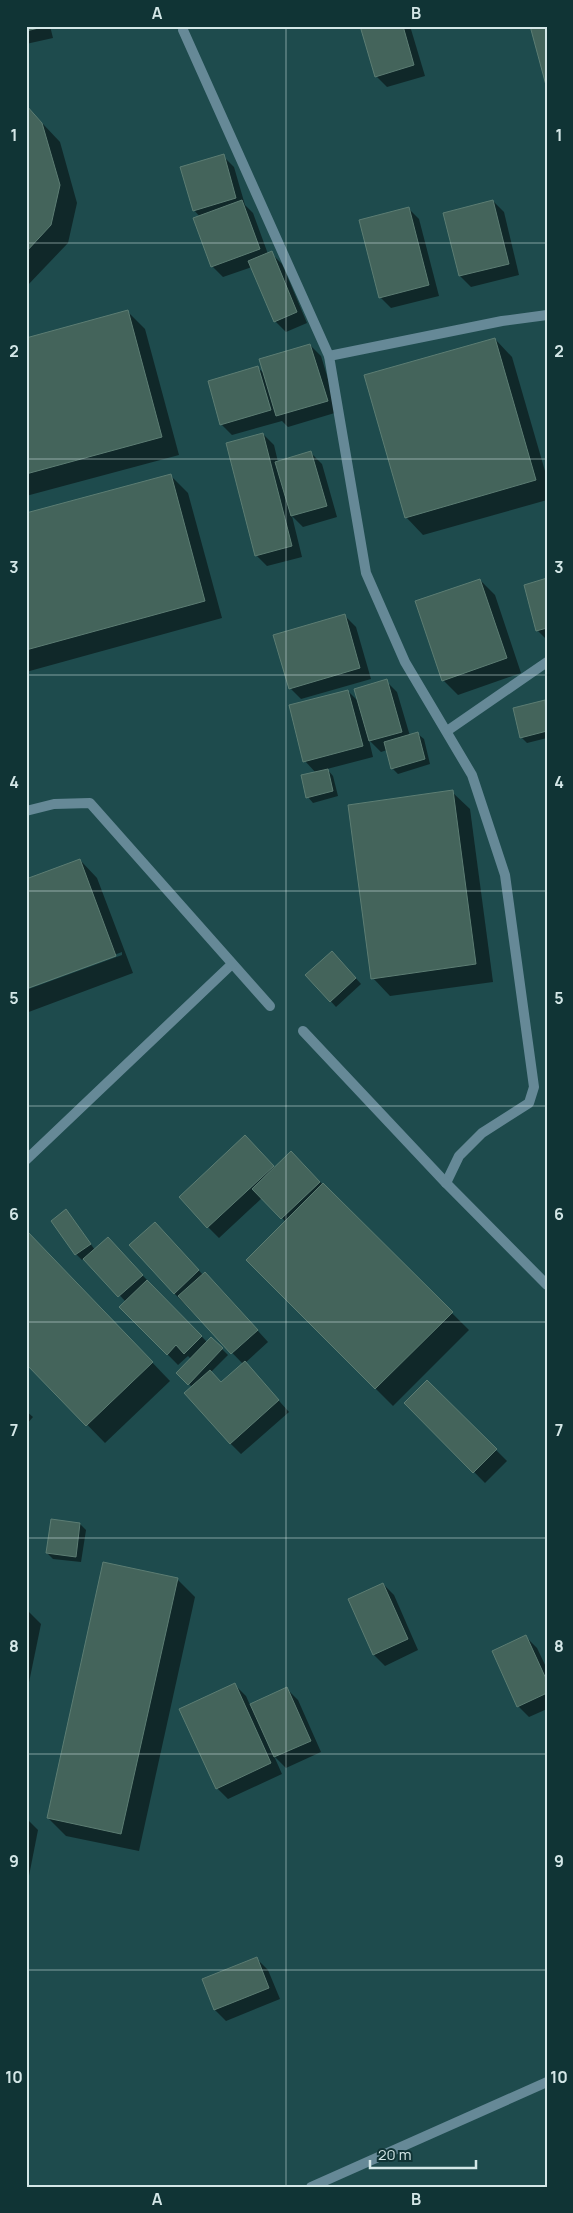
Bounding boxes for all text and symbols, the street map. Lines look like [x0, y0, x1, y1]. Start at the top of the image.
text: A [152, 2, 163, 24]
text: B [411, 2, 421, 24]
text: 1 [10, 124, 18, 146]
text: 1 [555, 124, 563, 146]
text: 2 [9, 340, 19, 362]
text: 2 [554, 340, 564, 362]
text: 3 [9, 556, 19, 578]
text: 3 [554, 556, 564, 578]
text: 4 [9, 771, 19, 793]
text: 4 [554, 771, 564, 793]
text: 5 [9, 987, 19, 1009]
text: 5 [554, 987, 564, 1009]
text: 6 [9, 1203, 19, 1225]
text: 6 [554, 1203, 564, 1225]
text: 7 [10, 1419, 18, 1441]
text: 7 [555, 1419, 563, 1441]
text: 8 [9, 1635, 19, 1657]
text: 8 [554, 1635, 564, 1657]
text: 9 [9, 1850, 19, 1872]
text: 9 [554, 1850, 564, 1872]
text: 10 [5, 2066, 23, 2088]
text: 10 [550, 2066, 568, 2088]
scale bar [370, 2138, 477, 2170]
text: 20 m [378, 2144, 411, 2165]
text: A [152, 2188, 163, 2210]
text: B [411, 2188, 421, 2210]

